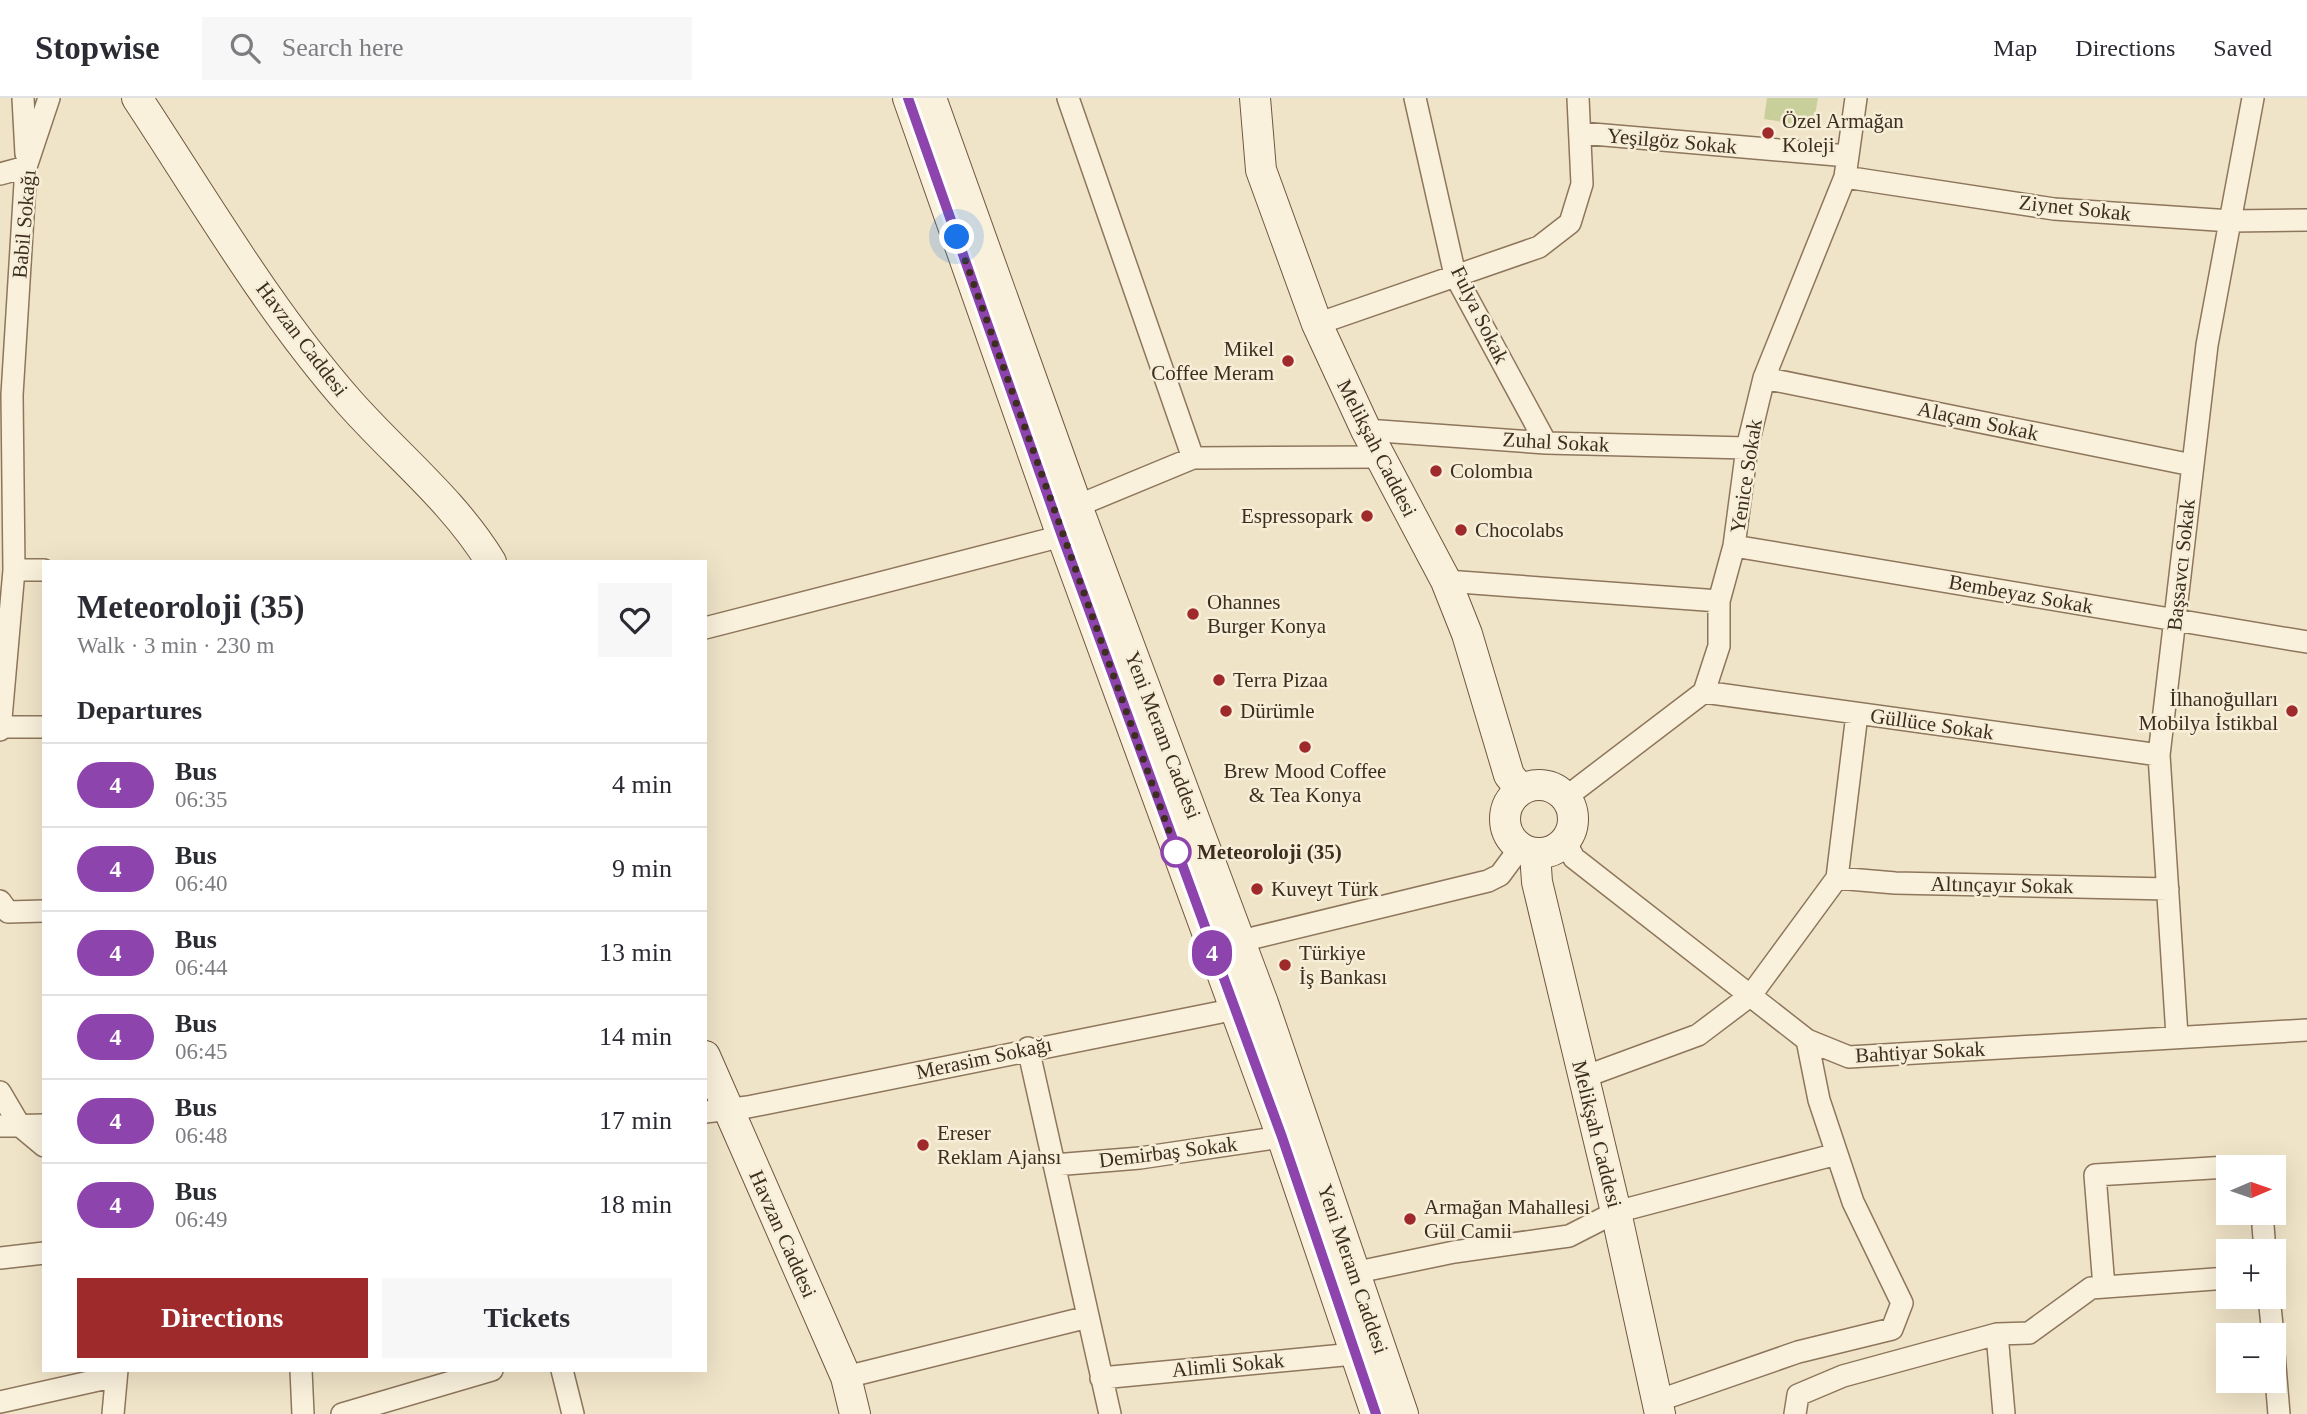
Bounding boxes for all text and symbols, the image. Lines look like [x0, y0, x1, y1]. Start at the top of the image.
search box [202, 17, 692, 80]
icon: search [226, 29, 264, 67]
text: Stopwise [35, 30, 160, 66]
text: Search here [282, 33, 404, 62]
text: Map [1993, 35, 2037, 61]
text: Directions [2075, 35, 2175, 61]
text: Saved [2213, 35, 2272, 61]
place label: Özel Armağan Koleji [1782, 109, 1904, 157]
street label: Yeşilgöz Sokak [1606, 123, 1738, 159]
marker: Özel Armağan Koleji [1760, 125, 1776, 141]
street label: Babil Sokağı [7, 168, 41, 279]
street label: Ziynet Sokak [2018, 190, 2133, 226]
your location [939, 219, 974, 254]
street label: Fulya Sokak [1446, 262, 1514, 368]
street label: Havzan Caddesi [251, 277, 353, 401]
place label: Mikel Coffee Meram [1151, 337, 1274, 385]
marker: Mikel Coffee Meram [1280, 353, 1296, 369]
street label: Melikşah Caddesi [1332, 375, 1422, 521]
street label: Alaçam Sokak [1915, 396, 2041, 446]
street label: Yenice Sokak [1725, 417, 1767, 535]
street label: Zuhal Sokak [1502, 427, 1610, 457]
place label: Colombıa [1450, 459, 1534, 483]
marker: Colombıa [1428, 463, 1444, 479]
street label: Başsavcı Sokak [2162, 497, 2200, 632]
place label: Espressopark [1241, 504, 1353, 528]
marker: Espressopark [1359, 508, 1375, 524]
place label: Chocolabs [1475, 518, 1564, 542]
marker: Chocolabs [1453, 522, 1469, 538]
street label: Bembeyaz Sokak [1947, 569, 2096, 619]
button: heart [598, 583, 672, 657]
text: Meteoroloji (35) [77, 589, 305, 625]
place label: Ohannes Burger Konya [1207, 590, 1327, 638]
marker: Ohannes Burger Konya [1185, 606, 1201, 622]
text: Walk · 3 min · 230 m [77, 633, 274, 658]
street label: Yeni Meram Caddesi [1120, 648, 1206, 822]
place label: Terra Pizaa [1233, 668, 1328, 692]
marker: Terra Pizaa [1211, 672, 1227, 688]
place label: İlhanoğulları Mobilya İstikbal [2139, 687, 2278, 735]
text: Departures [77, 696, 202, 725]
place label: Dürümle [1240, 699, 1315, 723]
marker: Dürümle [1218, 703, 1234, 719]
street label: Güllüce Sokak [1869, 703, 1996, 745]
marker: İlhanoğulları Mobilya İstikbal [2284, 703, 2300, 719]
marker: Brew Mood Coffee & Tea Konya [1297, 739, 1313, 755]
text: Bus [175, 757, 217, 786]
place label: Brew Mood Coffee & Tea Konya [1224, 759, 1386, 807]
text: 4 min [612, 770, 672, 799]
text: 4 [110, 772, 122, 798]
text: 06:35 [175, 787, 227, 812]
marker: Meteoroloji (35) [1161, 837, 1191, 867]
place label: Meteoroloji (35) [1197, 840, 1342, 864]
text: Bus [175, 841, 217, 870]
text: 9 min [612, 854, 672, 883]
text: 4 [110, 856, 122, 882]
text: 06:40 [175, 871, 227, 896]
street label: Altınçayır Sokak [1930, 872, 2074, 898]
place label: Kuveyt Türk [1271, 877, 1379, 901]
marker: Kuveyt Türk [1249, 881, 1265, 897]
text: Bus [175, 925, 217, 954]
line badge: 4 [1189, 930, 1235, 976]
text: 13 min [599, 938, 672, 967]
text: 4 [110, 940, 122, 966]
text: 4 [1206, 940, 1218, 966]
place label: Türkiye İş Bankası [1299, 941, 1387, 989]
text: 06:44 [175, 955, 227, 980]
marker: Türkiye İş Bankası [1277, 957, 1293, 973]
text: Bus [175, 1009, 217, 1038]
text: 14 min [599, 1022, 672, 1051]
text: 4 [110, 1024, 122, 1050]
street label: Merasim Sokağı [914, 1032, 1054, 1084]
street label: Bahtiyar Sokak [1854, 1037, 1986, 1067]
text: 06:45 [175, 1039, 227, 1064]
street label: Melikşah Caddesi [1567, 1058, 1627, 1210]
text: Bus [175, 1093, 217, 1122]
text: 17 min [599, 1106, 672, 1135]
text: 4 [110, 1108, 122, 1134]
place label: Ereser Reklam Ajansı [937, 1121, 1061, 1169]
text: 06:48 [175, 1123, 227, 1148]
street label: Demirbaş Sokak [1097, 1132, 1239, 1172]
marker: Ereser Reklam Ajansı [915, 1137, 931, 1153]
north arrow [2216, 1155, 2286, 1225]
map controls [2216, 1155, 2286, 1393]
street label: Havzan Caddesi [744, 1167, 822, 1302]
text: Bus [175, 1177, 217, 1206]
street label: Yeni Meram Caddesi [1313, 1181, 1393, 1357]
text: 18 min [599, 1190, 672, 1219]
text: 4 [110, 1192, 122, 1218]
place label: Armağan Mahallesi Gül Camii [1424, 1195, 1590, 1243]
text: 06:49 [175, 1207, 227, 1232]
marker: Armağan Mahallesi Gül Camii [1402, 1211, 1418, 1227]
button: + [2216, 1239, 2286, 1309]
button: Directions [77, 1278, 368, 1358]
button: Tickets [382, 1278, 672, 1358]
button: − [2216, 1323, 2286, 1393]
street label: Alimli Sokak [1171, 1348, 1286, 1382]

